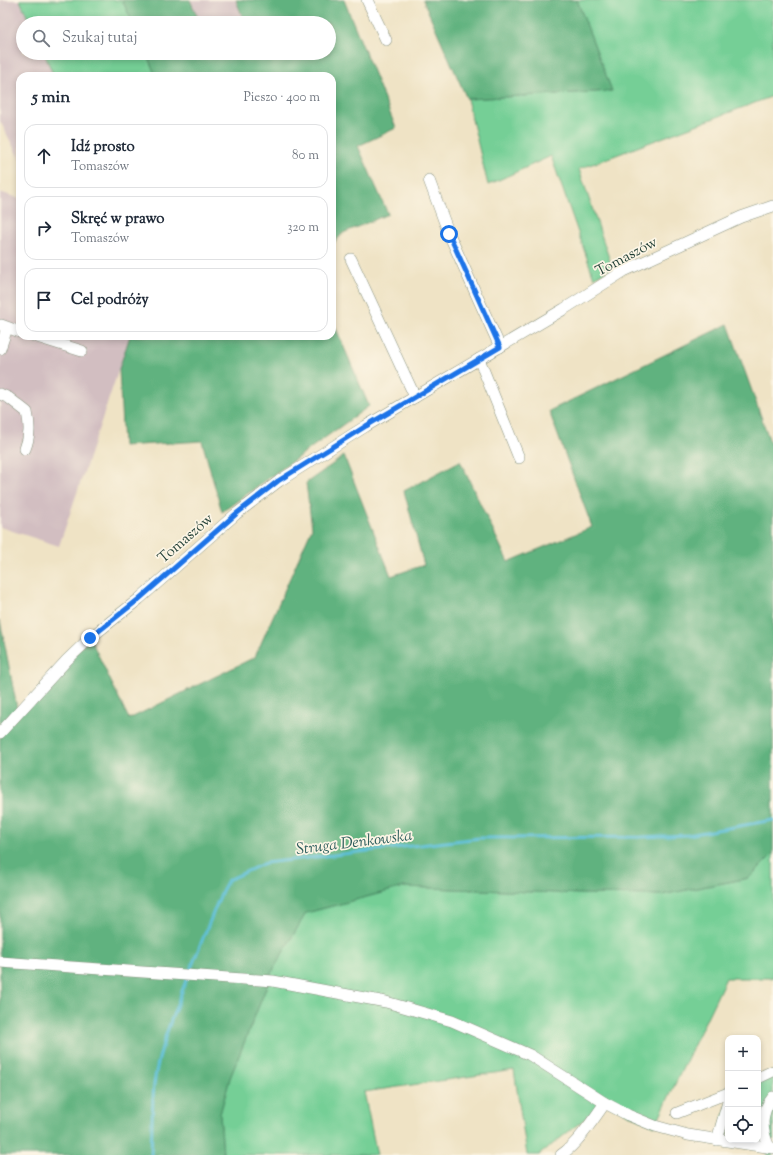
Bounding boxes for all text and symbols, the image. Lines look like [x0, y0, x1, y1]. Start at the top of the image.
search box [16, 16, 336, 60]
icon: search [30, 27, 52, 49]
text: Szukaj tutaj [62, 28, 137, 49]
text: 5 min [32, 86, 70, 110]
text: Pieszo · 400 m [244, 89, 320, 107]
text: Idź prosto [71, 137, 135, 158]
icon: ahead [33, 145, 55, 167]
text: 80 m [292, 147, 319, 165]
text: Tomaszów [71, 158, 129, 176]
text: Skręć w prawo [71, 209, 165, 230]
icon: right [33, 217, 55, 239]
text: 320 m [287, 219, 319, 237]
route start [440, 225, 458, 243]
text: Tomaszów [71, 230, 129, 248]
street label: Tomaszów [592, 232, 661, 282]
icon: arrive [33, 289, 55, 311]
text: Cel podróży [71, 290, 149, 311]
street label: Tomaszów [154, 509, 218, 569]
route end [81, 629, 99, 647]
water label: Struga Denkowska [295, 825, 414, 862]
map controls [725, 1035, 761, 1143]
button: + [725, 1035, 761, 1071]
button: − [725, 1071, 761, 1107]
button: locate [725, 1107, 761, 1143]

